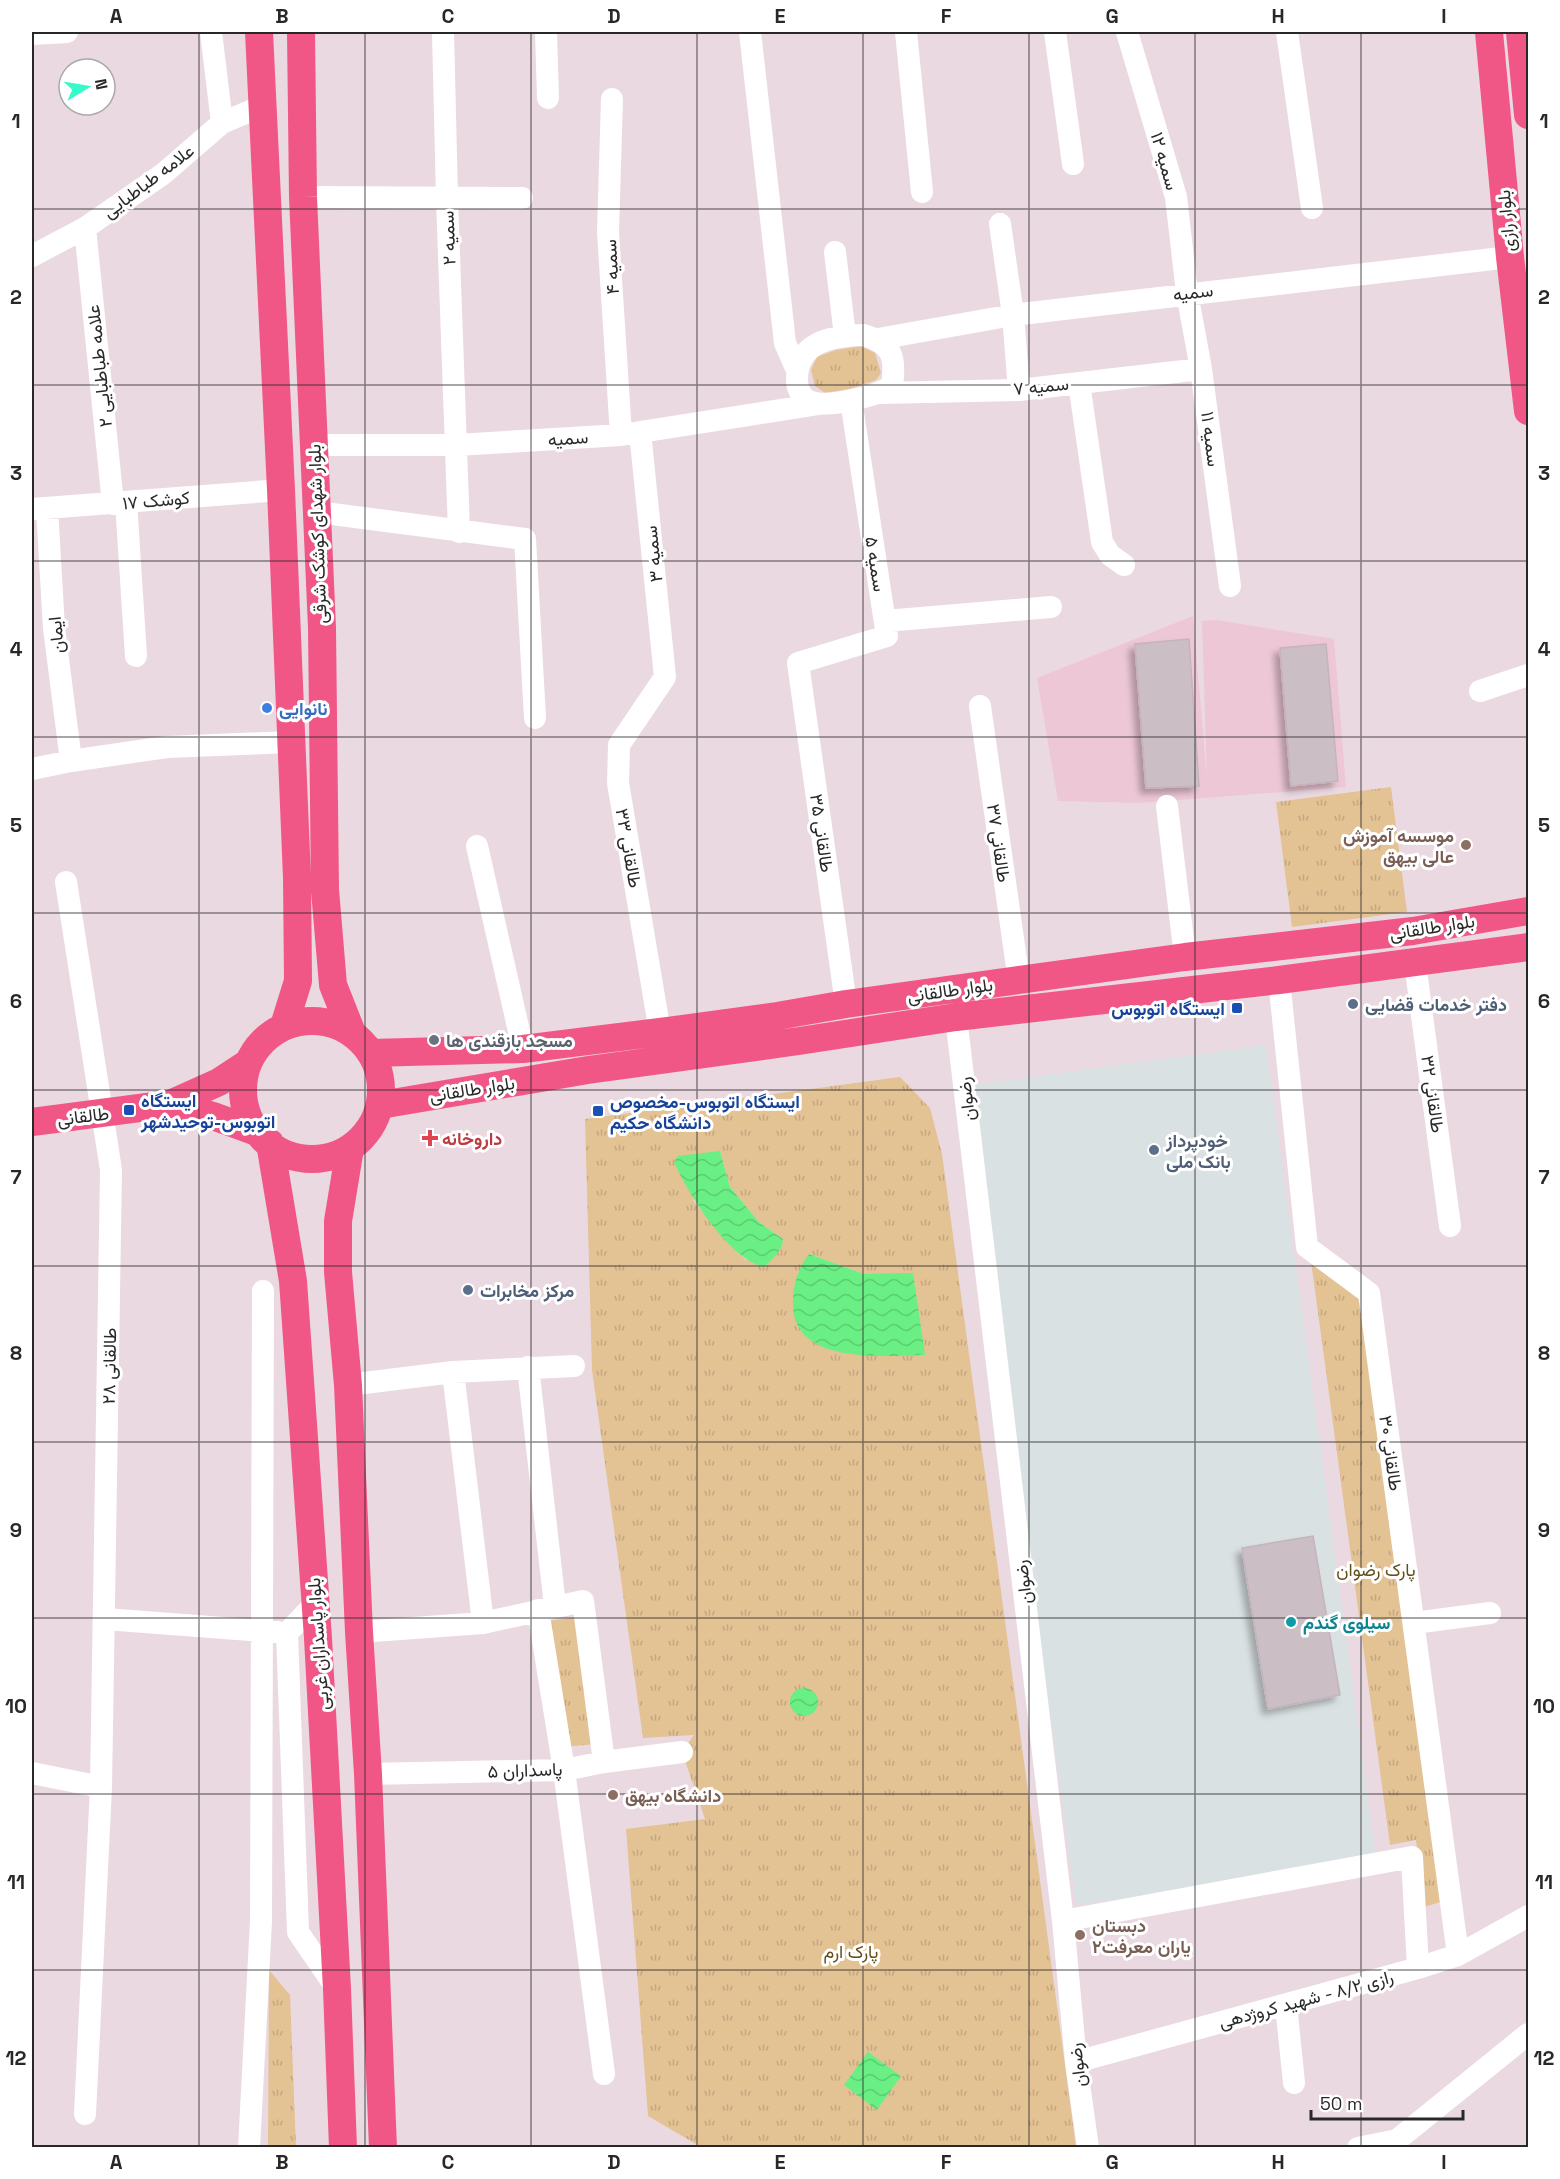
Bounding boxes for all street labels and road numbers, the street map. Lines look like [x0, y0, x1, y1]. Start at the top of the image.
street label: سمیه ۱۲ [1146, 129, 1184, 193]
street label: علامه طباطبایی [98, 139, 198, 223]
street label: بلوار رازی [1492, 189, 1520, 253]
street label: سمیه ۲ [436, 210, 460, 266]
street label: سمیه ۴ [598, 239, 624, 295]
street label: سمیه [1172, 278, 1214, 306]
street label: علامه طباطبایی ۲ [81, 304, 117, 428]
street label: سمیه ۷ [1012, 372, 1070, 400]
street label: سمیه ۱۱ [1196, 410, 1226, 468]
street label: سمیه [547, 425, 589, 451]
street label: بلوار شهدای کوشک شرقی [302, 444, 332, 624]
street label: کوشک ۱۷ [121, 486, 191, 514]
street label: سمیه ۳ [639, 525, 667, 583]
street label: سمیه ۵ [860, 535, 892, 593]
street label: ایمان [43, 615, 69, 655]
street label: طالقانی ۳۵ [805, 792, 839, 874]
street label: طالقانی ۳۷ [982, 802, 1016, 884]
street label: طالقانی ۳۳ [611, 806, 647, 890]
street label: بلوار طالقانی [1388, 909, 1476, 945]
street label: بلوار طالقانی [906, 973, 994, 1007]
street label: طالقانی ۳۲ [1416, 1054, 1450, 1134]
street label: بلوار طالقانی [428, 1071, 516, 1107]
street label: رضوان [952, 1076, 980, 1122]
street label: طالقانی [56, 1101, 110, 1131]
street label: طالقانی ۲۸ [97, 1327, 121, 1405]
street label: طالقانی ۳۰ [1374, 1414, 1408, 1492]
street label: رضوان [1009, 1559, 1037, 1605]
street label: بلوار پاسداران غربی [302, 1577, 335, 1711]
street label: پاسداران ۵ [487, 1757, 563, 1784]
street label: رازی ۸/۲ - شهید کروژدهی [1216, 1965, 1396, 2033]
street label: رضوان [1063, 2042, 1091, 2088]

